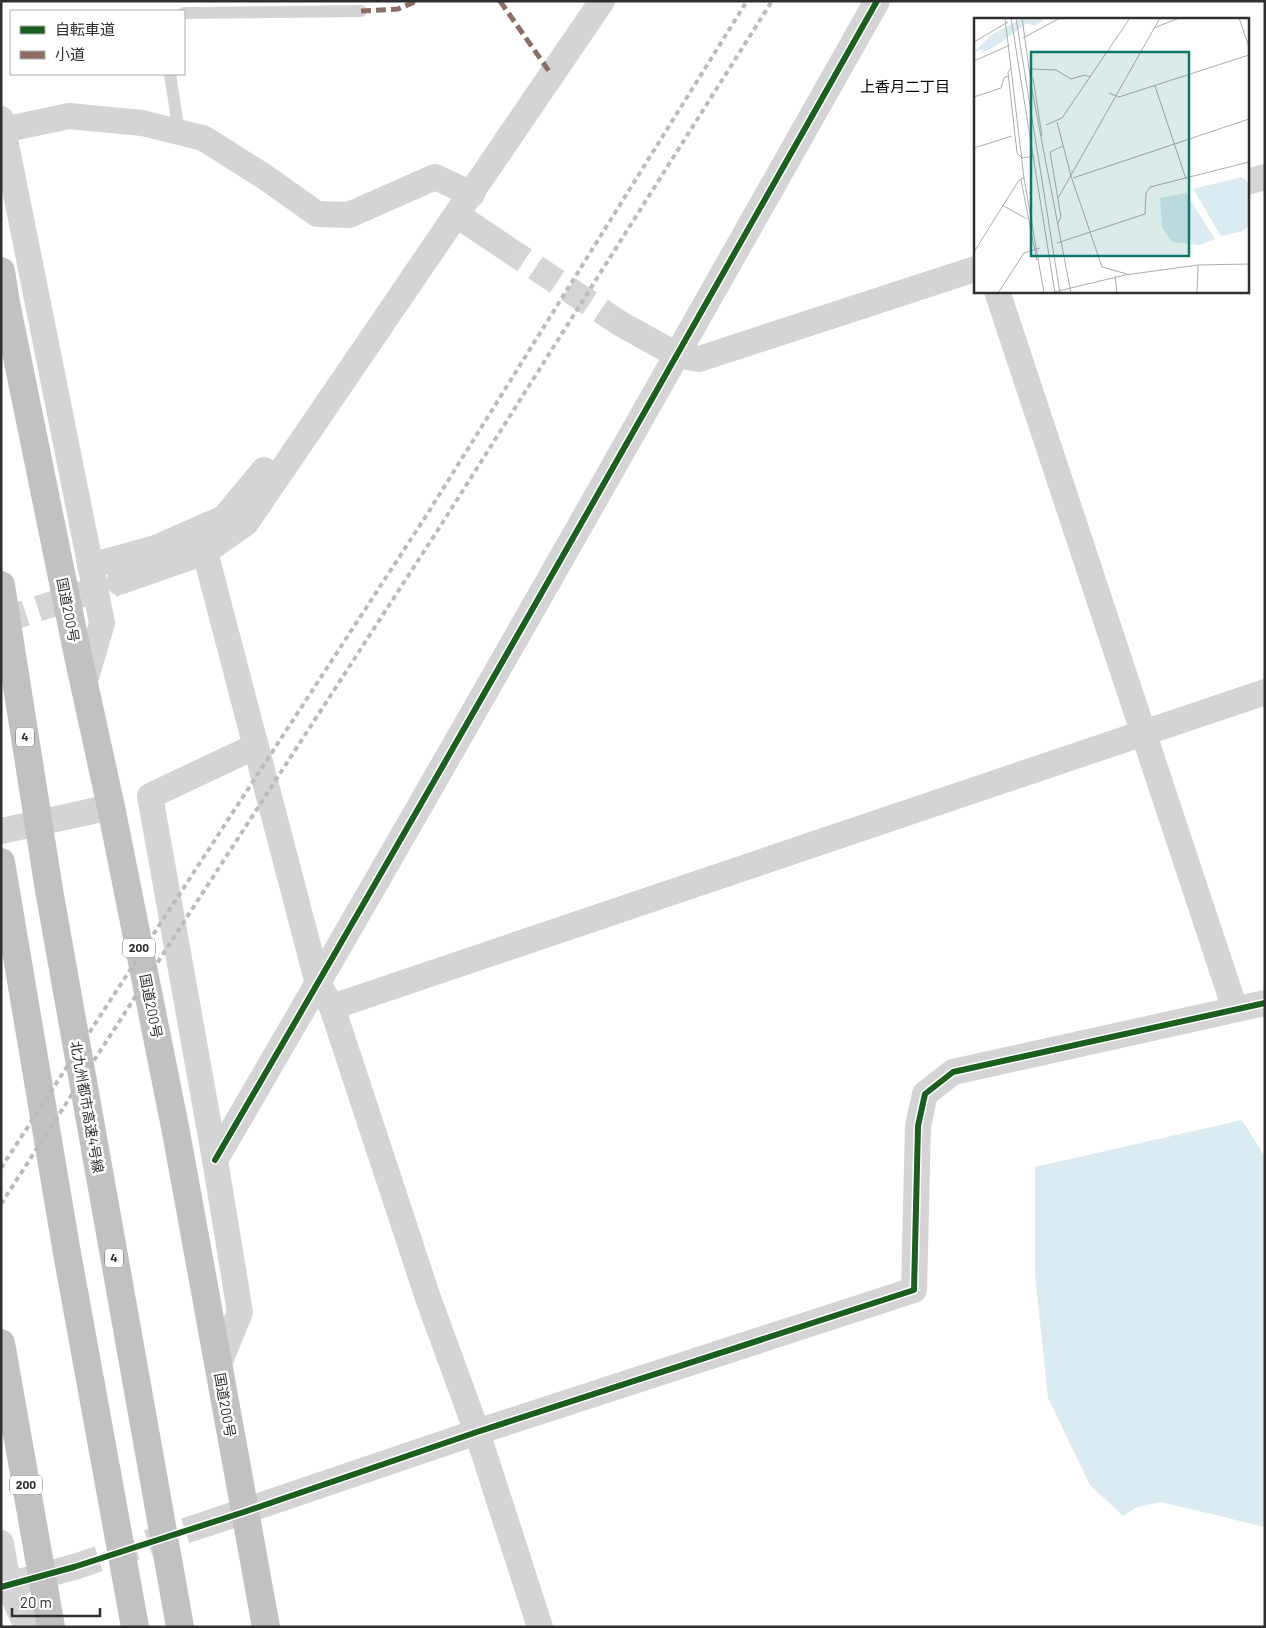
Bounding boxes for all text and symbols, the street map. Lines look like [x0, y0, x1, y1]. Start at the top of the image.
legend [10, 10, 185, 75]
inset map [974, 18, 1248, 292]
text: 自転車道 [55, 20, 115, 38]
text: 小道 [55, 45, 85, 63]
district label: 上香月二丁目 [860, 77, 950, 95]
street label: 国道200号 [54, 576, 83, 644]
road number: 4 [16, 728, 34, 746]
road number: 200 [123, 938, 155, 958]
street label: 国道200号 [137, 972, 166, 1040]
street label: 北九州都市高速4号線 [68, 1040, 107, 1174]
road number: 4 [105, 1248, 123, 1268]
street label: 国道200号 [211, 1371, 240, 1439]
road number: 200 [10, 1476, 42, 1494]
scale bar [12, 1586, 100, 1618]
text: 20 m [20, 1593, 52, 1611]

